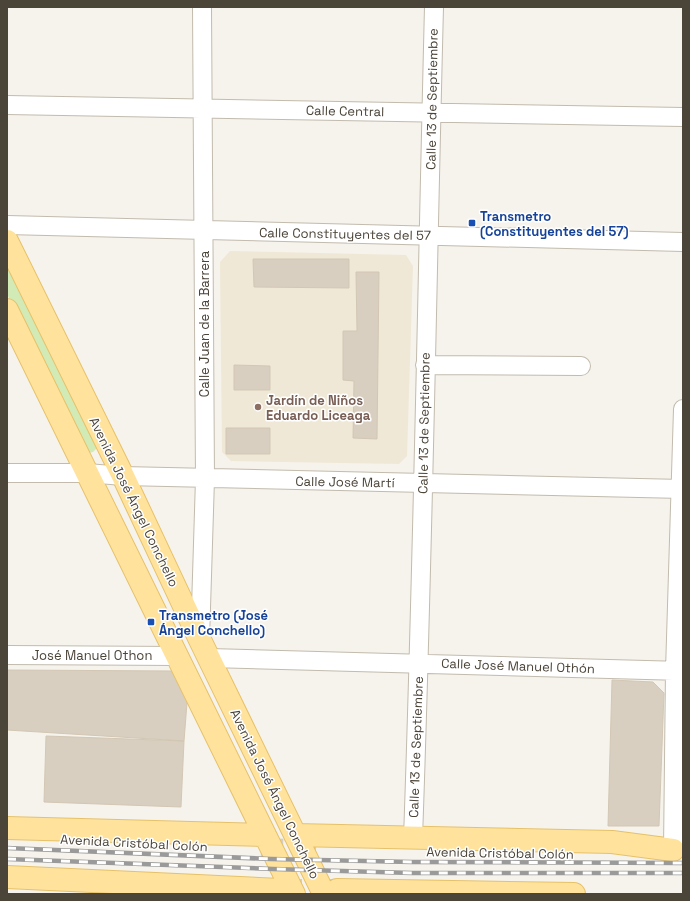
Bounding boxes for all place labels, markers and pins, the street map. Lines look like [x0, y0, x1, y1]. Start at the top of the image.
place label: Transmetro (Constituyentes del 57) [480, 208, 628, 240]
marker: Transmetro (Constituyentes del 57) [467, 218, 477, 228]
place label: Jardín de Niños Eduardo Liceaga [266, 392, 371, 424]
marker: Jardín de Niños Eduardo Liceaga [253, 402, 263, 412]
place label: Transmetro (José Ángel Conchello) [159, 607, 268, 639]
marker: Transmetro (José Ángel Conchello) [146, 617, 156, 627]

